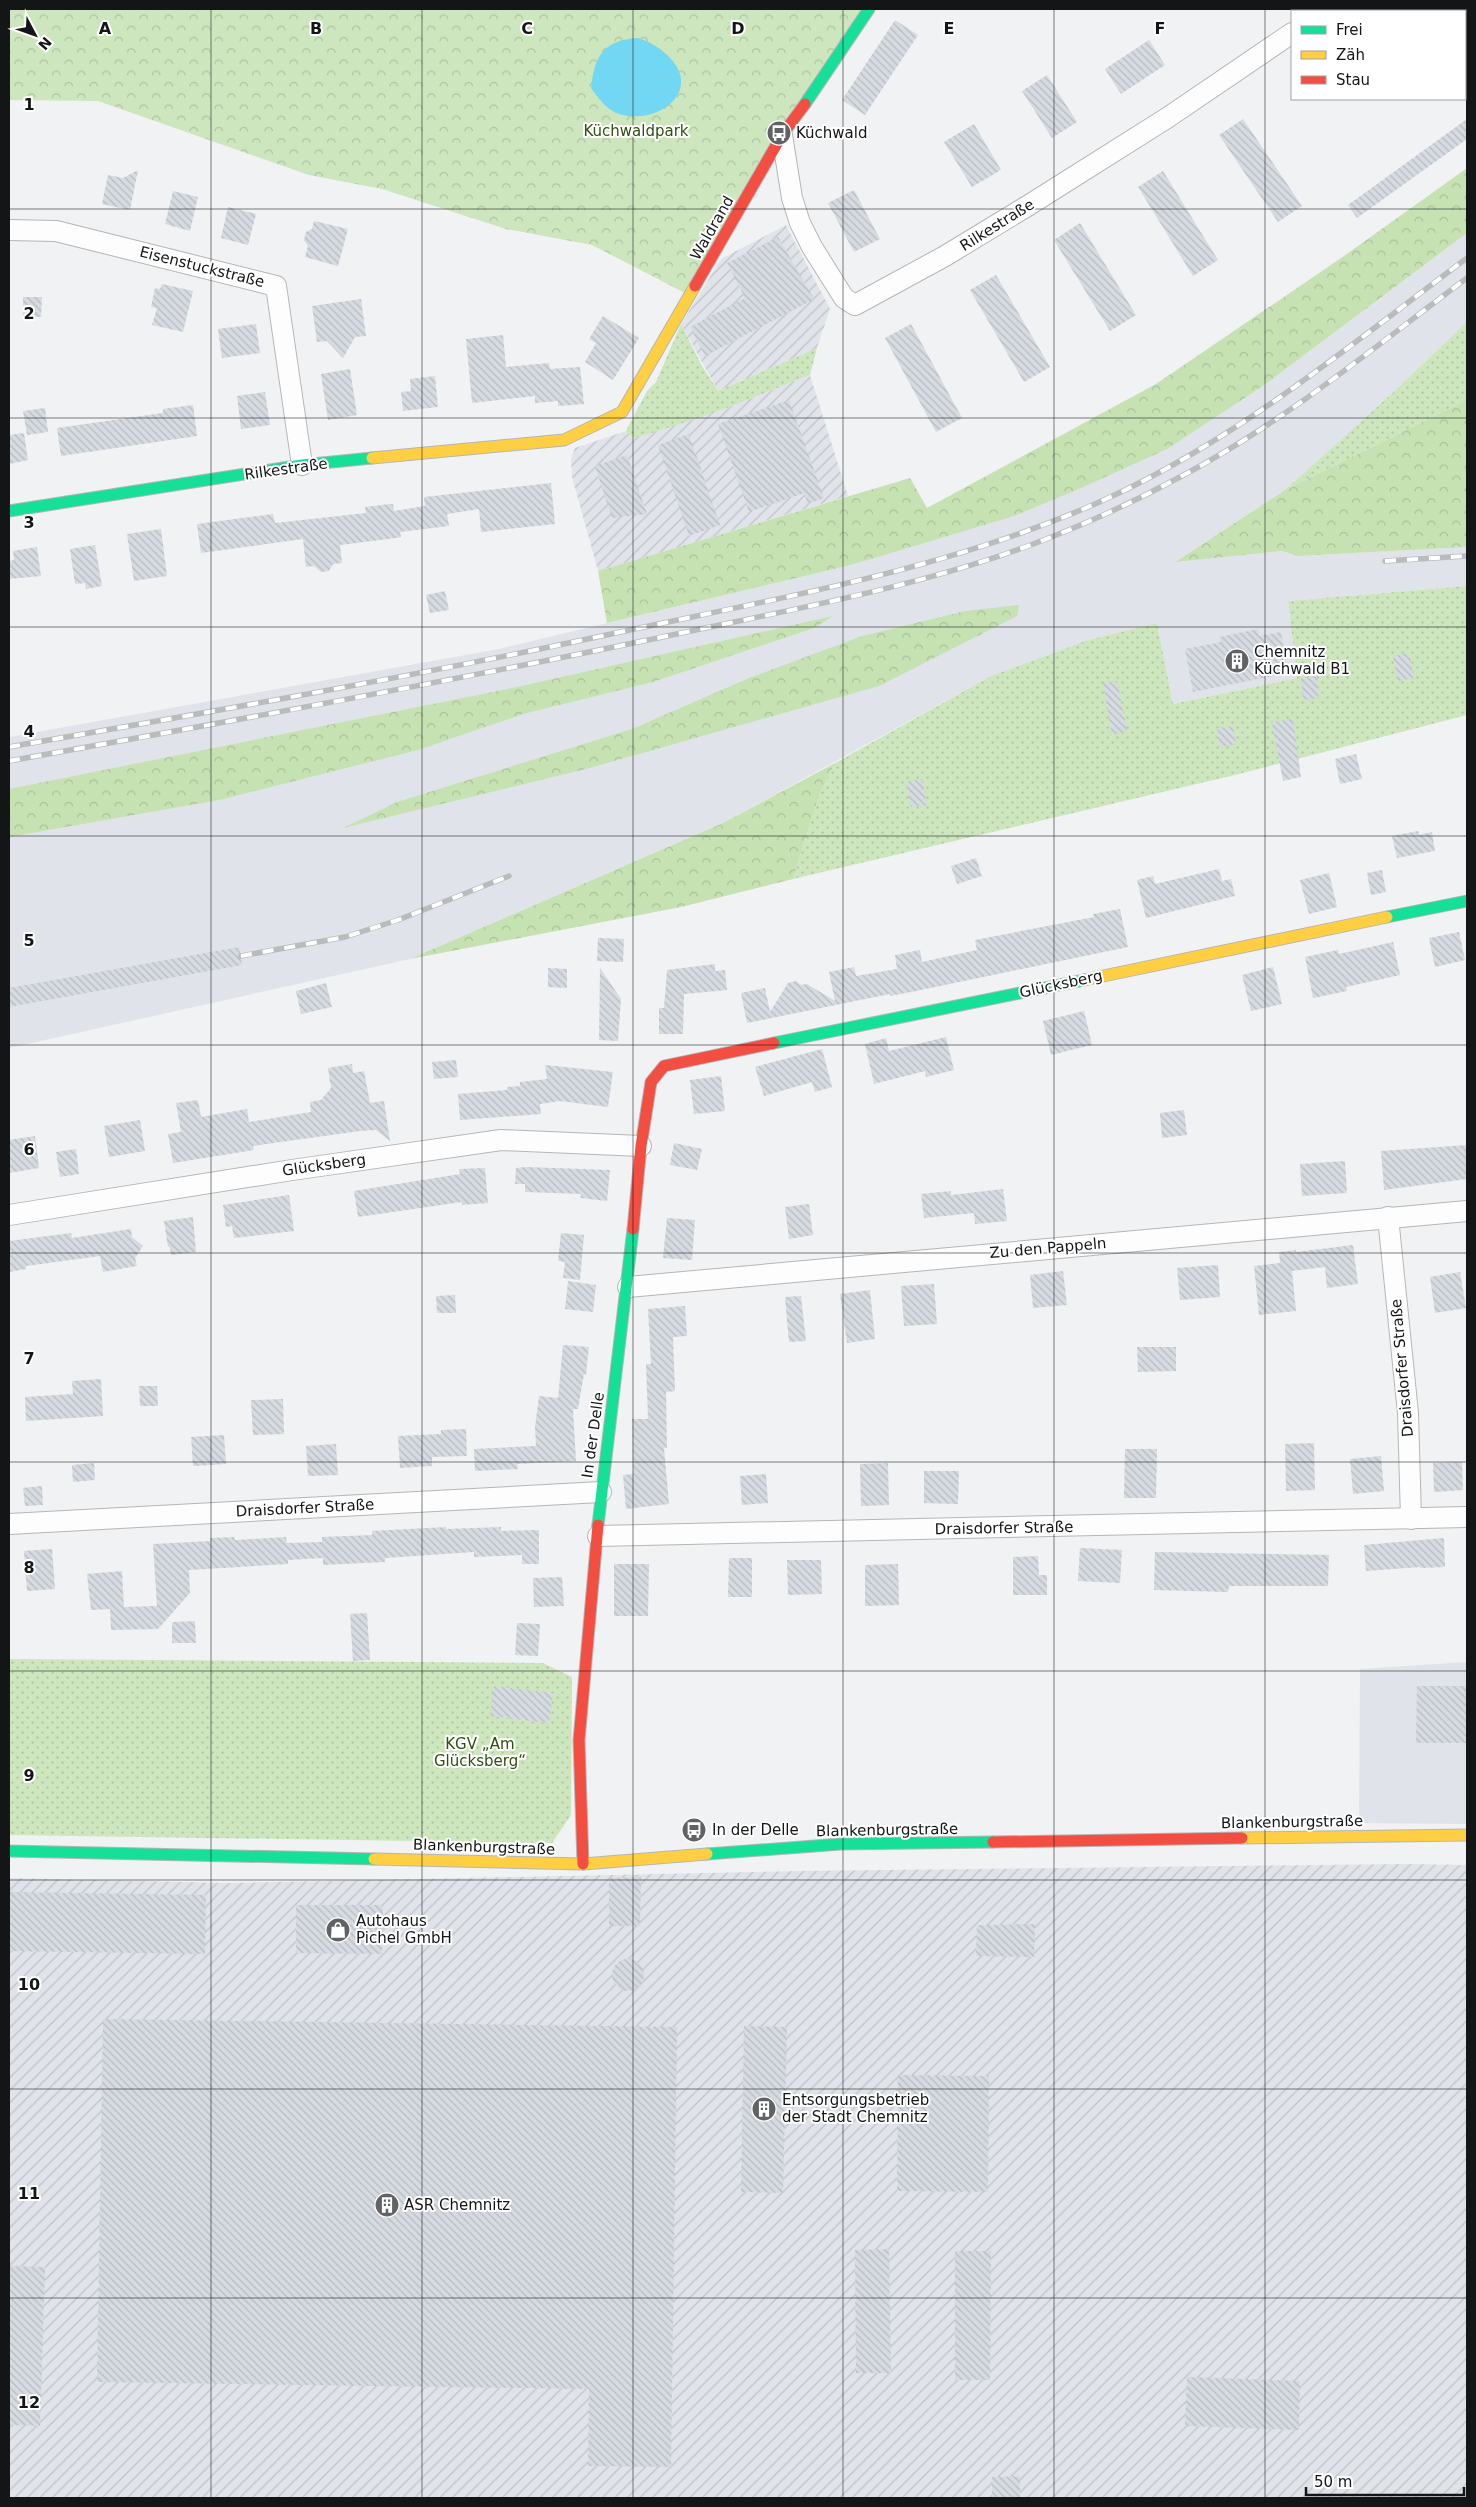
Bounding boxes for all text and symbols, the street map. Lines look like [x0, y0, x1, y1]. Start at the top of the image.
north arrow [10, 10, 60, 60]
legend [1291, 10, 1466, 100]
text: A [99, 19, 112, 38]
text: B [310, 19, 322, 38]
text: C [521, 19, 533, 38]
text: D [731, 19, 745, 38]
text: E [944, 19, 954, 38]
text: F [1155, 19, 1165, 38]
text: Frei [1336, 21, 1363, 39]
text: N [35, 34, 55, 53]
text: Zäh [1336, 46, 1365, 64]
text: Stau [1336, 71, 1370, 89]
text: 1 [23, 95, 35, 114]
bus stop icon: Küchwald [766, 120, 792, 146]
park label: Küchwaldpark [583, 122, 689, 140]
place label: Küchwald [796, 124, 868, 142]
street label: Waldrand [686, 193, 738, 263]
street label: Rilkestraße [957, 195, 1037, 255]
street label: Eisenstuckstraße [138, 243, 266, 291]
text: 2 [23, 304, 35, 323]
street label: Rilkestraße [243, 454, 329, 484]
text: 3 [23, 513, 35, 532]
place label: Chemnitz Küchwald B1 [1254, 643, 1350, 678]
building icon: Chemnitz Küchwald B1 [1224, 648, 1250, 674]
text: 4 [23, 722, 35, 741]
text: 5 [23, 931, 35, 950]
street label: Glücksberg [1018, 966, 1104, 1002]
text: 6 [23, 1140, 35, 1159]
street label: Glücksberg [281, 1150, 367, 1180]
street label: Zu den Pappeln [989, 1234, 1107, 1262]
street label: Draisdorfer Straße [1387, 1298, 1417, 1438]
text: 7 [23, 1349, 35, 1368]
street label: In der Delle [578, 1391, 608, 1479]
street label: Draisdorfer Straße [235, 1495, 375, 1521]
street label: Draisdorfer Straße [935, 1518, 1073, 1538]
text: 8 [23, 1558, 35, 1577]
park label: KGV „Am Glücksberg“ [434, 1735, 526, 1770]
text: 9 [23, 1766, 35, 1785]
street label: Blankenburgstraße [1221, 1812, 1363, 1832]
bus stop icon: In der Delle [681, 1817, 707, 1843]
street label: Blankenburgstraße [816, 1820, 958, 1840]
place label: In der Delle [712, 1821, 799, 1839]
street label: Blankenburgstraße [413, 1836, 555, 1858]
place label: Autohaus Pichel GmbH [356, 1912, 452, 1947]
shop icon: Autohaus Pichel GmbH [325, 1917, 351, 1943]
text: 10 [18, 1975, 40, 1994]
place label: Entsorgungsbetrieb der Stadt Chemnitz [782, 2091, 929, 2126]
building icon: Entsorgungsbetrieb der Stadt Chemnitz [751, 2096, 777, 2122]
text: 11 [18, 2184, 40, 2203]
building icon: ASR Chemnitz [374, 2192, 400, 2218]
place label: ASR Chemnitz [404, 2196, 510, 2214]
text: 12 [18, 2393, 40, 2412]
scale bar [1306, 2464, 1464, 2496]
text: 50 m [1314, 2473, 1352, 2491]

